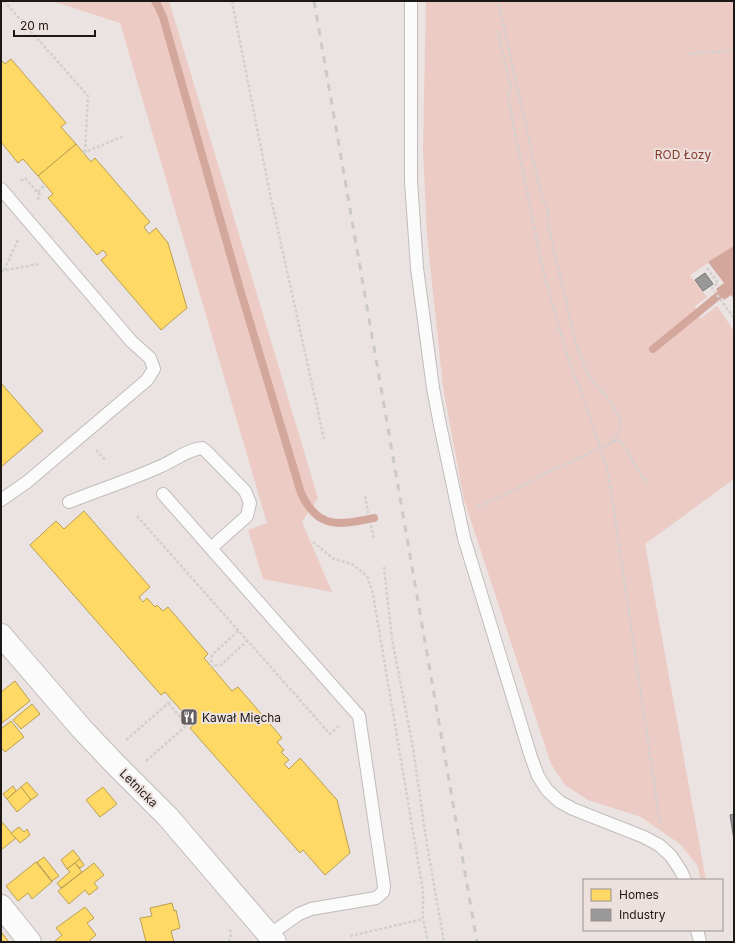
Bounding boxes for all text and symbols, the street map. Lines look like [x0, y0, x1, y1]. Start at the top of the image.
scale bar [14, 12, 95, 38]
text: 20 m [20, 18, 49, 33]
park label: ROD Łozy [655, 147, 711, 162]
restaurant icon: Kawał Mięcha [179, 707, 199, 727]
place label: Kawał Mięcha [202, 710, 281, 725]
street label: Letnicka [117, 766, 161, 810]
legend [583, 879, 723, 931]
text: Homes [619, 887, 659, 902]
text: Industry [619, 907, 666, 922]

